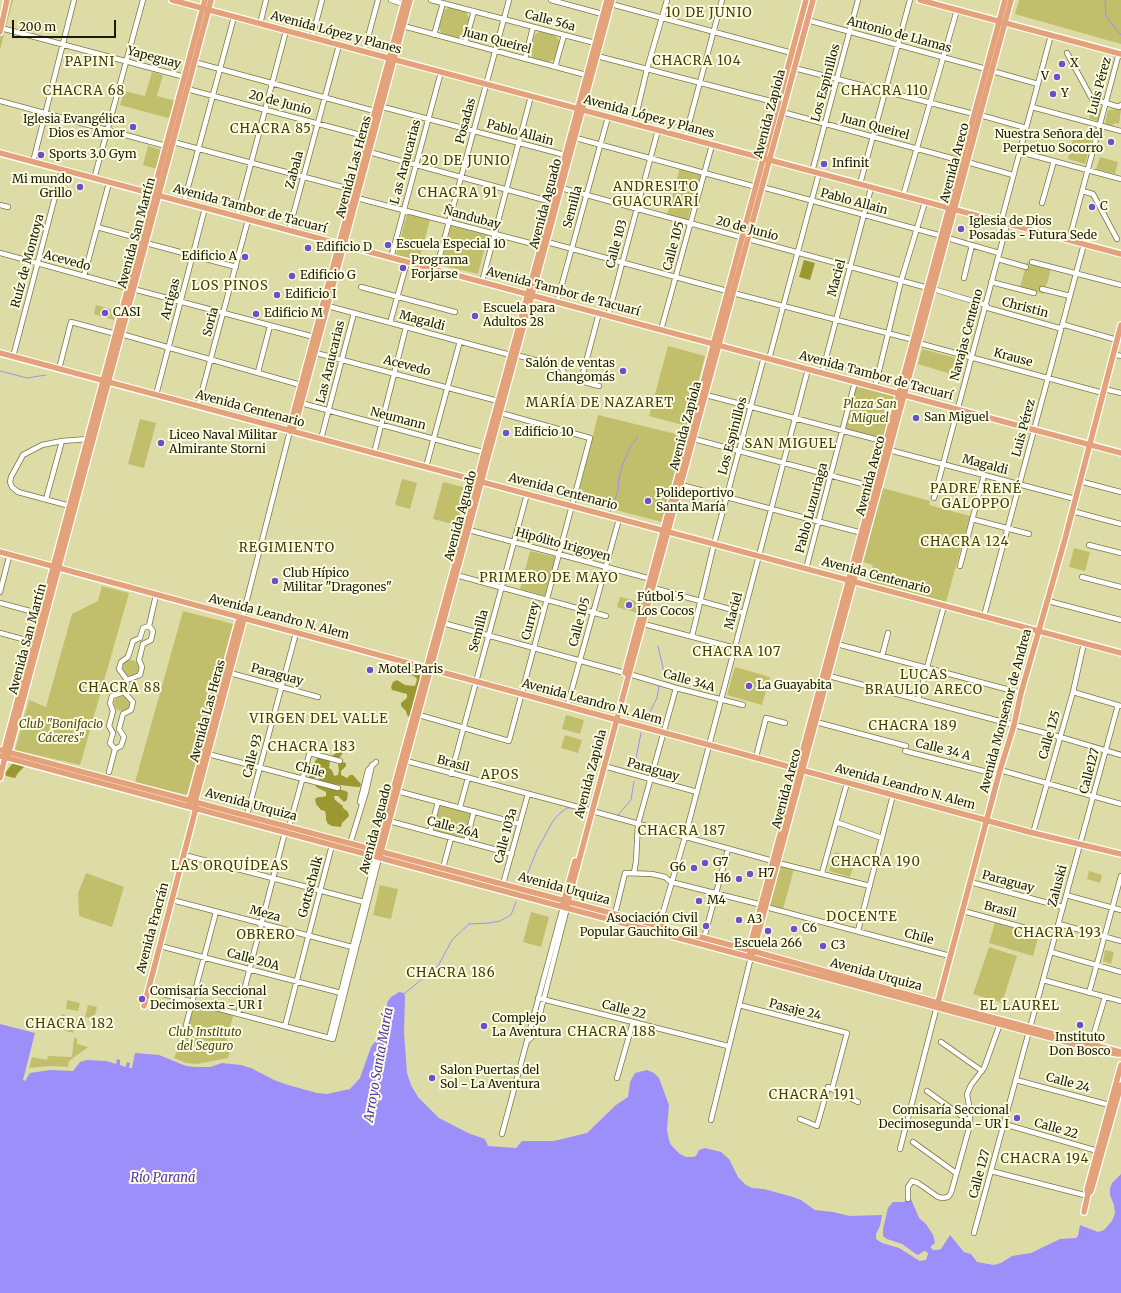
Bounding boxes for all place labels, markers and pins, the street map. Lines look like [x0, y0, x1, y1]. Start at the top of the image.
place label: X [1070, 57, 1079, 71]
marker: X [1057, 59, 1067, 69]
place label: V [1041, 70, 1049, 84]
marker: V [1052, 72, 1062, 82]
place label: Y [1061, 87, 1069, 101]
marker: Y [1048, 89, 1058, 99]
place label: Iglesia Evangélica Dios es Amor [23, 113, 125, 141]
marker: Iglesia Evangélica Dios es Amor [128, 122, 138, 132]
place label: Nuestra Señora del Perpetuo Socorro [995, 128, 1103, 156]
marker: Nuestra Señora del Perpetuo Socorro [1106, 137, 1116, 147]
place label: Sports 3.0 Gym [49, 148, 137, 162]
marker: Sports 3.0 Gym [36, 150, 46, 160]
place label: Infinit [832, 157, 869, 171]
marker: Infinit [819, 159, 829, 169]
place label: Mi mundo Grillo [12, 173, 72, 201]
marker: Mi mundo Grillo [75, 182, 85, 192]
place label: C [1100, 200, 1108, 214]
marker: C [1087, 202, 1097, 212]
place label: Iglesia de Dios Posadas - Futura Sede [969, 215, 1097, 243]
marker: Iglesia de Dios Posadas - Futura Sede [956, 224, 966, 234]
place label: Escuela Especial 10 [396, 238, 506, 252]
marker: Escuela Especial 10 [383, 240, 393, 250]
place label: Edificio D [316, 241, 372, 255]
marker: Edificio D [303, 243, 313, 253]
place label: Edificio A [181, 250, 237, 264]
marker: Edificio A [240, 252, 250, 262]
place label: Programa Forjarse [411, 254, 468, 282]
marker: Programa Forjarse [398, 263, 408, 273]
place label: Edificio G [300, 269, 356, 283]
marker: Edificio G [287, 271, 297, 281]
place label: Edificio I [285, 288, 337, 302]
marker: Edificio I [272, 290, 282, 300]
place label: Escuela para Adultos 28 [483, 302, 555, 330]
place label: CASI [113, 306, 141, 320]
place label: Edificio M [264, 307, 323, 321]
marker: CASI [100, 308, 110, 318]
marker: Edificio M [251, 309, 261, 319]
marker: Escuela para Adultos 28 [470, 311, 480, 321]
place label: Salón de ventas Changomás [525, 357, 615, 385]
marker: Salón de ventas Changomás [618, 366, 628, 376]
place label: San Miguel [924, 411, 989, 425]
marker: San Miguel [911, 413, 921, 423]
place label: Edificio 10 [514, 426, 574, 440]
marker: Edificio 10 [501, 428, 511, 438]
place label: Liceo Naval Militar Almirante Storni [169, 429, 277, 457]
marker: Liceo Naval Militar Almirante Storni [156, 438, 166, 448]
place label: Polideportivo Santa María [656, 487, 734, 515]
marker: Polideportivo Santa María [643, 496, 653, 506]
place label: Club Hípico Militar "Dragones" [283, 567, 392, 595]
marker: Club Hípico Militar "Dragones" [270, 576, 280, 586]
place label: Fútbol 5 Los Cocos [637, 591, 694, 619]
marker: Fútbol 5 Los Cocos [624, 600, 634, 610]
place label: Motel Paris [378, 663, 443, 677]
marker: Motel Paris [365, 665, 375, 675]
place label: La Guayabita [757, 679, 832, 693]
marker: La Guayabita [744, 681, 754, 691]
place label: G7 [713, 856, 728, 870]
marker: G7 [700, 858, 710, 868]
place label: G6 [670, 861, 686, 875]
marker: G6 [689, 863, 699, 873]
place label: H7 [758, 867, 774, 881]
marker: H7 [745, 869, 755, 879]
place label: H6 [714, 872, 731, 886]
marker: H6 [734, 874, 744, 884]
place label: M4 [707, 894, 726, 908]
marker: M4 [694, 896, 704, 906]
place label: Asociación Civil Popular Gauchito Gil [580, 912, 698, 940]
place label: A3 [747, 913, 762, 927]
marker: A3 [734, 915, 744, 925]
marker: Asociación Civil Popular Gauchito Gil [701, 921, 711, 931]
place label: C6 [802, 922, 817, 936]
marker: C6 [789, 924, 799, 934]
marker: Escuela 266 [763, 926, 773, 936]
place label: Escuela 266 [734, 937, 802, 951]
place label: C3 [831, 939, 846, 953]
marker: C3 [818, 941, 828, 951]
place label: Comisaría Seccional Decimosexta - UR I [150, 985, 266, 1013]
marker: Comisaría Seccional Decimosexta - UR I [137, 994, 147, 1004]
place label: Complejo La Aventura [492, 1012, 561, 1040]
marker: Instituto Don Bosco [1075, 1020, 1085, 1030]
marker: Complejo La Aventura [479, 1021, 489, 1031]
place label: Instituto Don Bosco [1049, 1031, 1111, 1059]
place label: Salon Puertas del Sol - La Aventura [440, 1064, 540, 1092]
marker: Salon Puertas del Sol - La Aventura [427, 1073, 437, 1083]
place label: Comisaría Seccional Decimosegunda - UR I [878, 1104, 1009, 1132]
marker: Comisaría Seccional Decimosegunda - UR I [1012, 1113, 1022, 1123]

